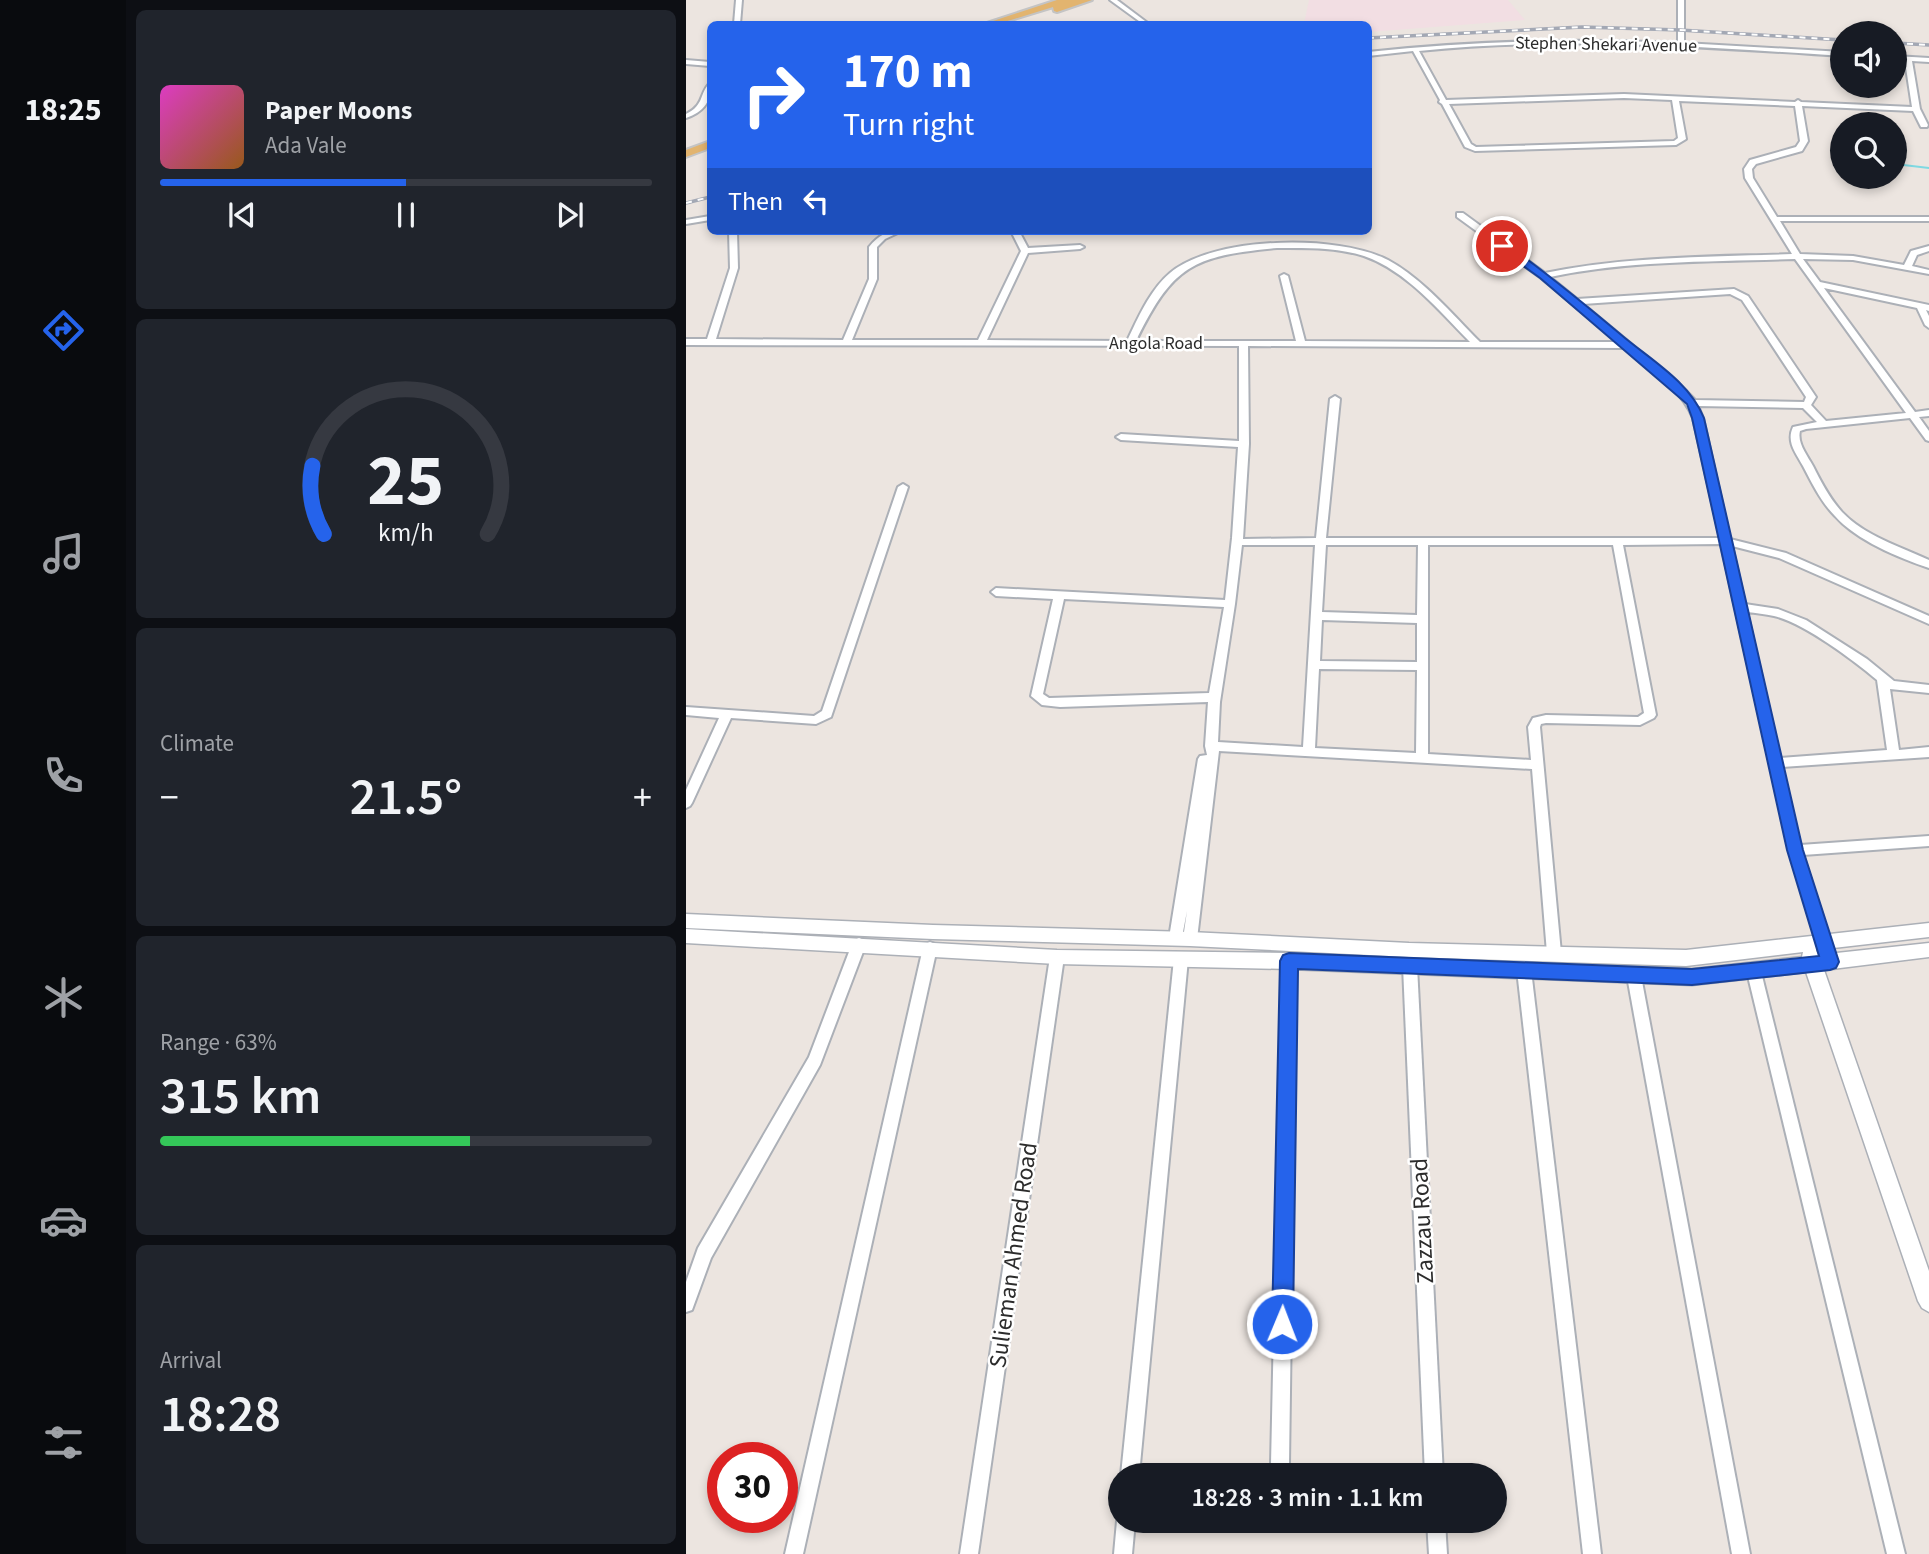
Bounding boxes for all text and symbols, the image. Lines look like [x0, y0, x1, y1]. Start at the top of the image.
map controls [1830, 21, 1907, 189]
button: sound [1830, 21, 1907, 98]
street label: Stephen Shekari Avenue [1515, 30, 1697, 59]
text: 170 m [843, 37, 972, 107]
icon: right [728, 49, 819, 140]
text: 18:25 [24, 87, 102, 133]
text: Paper Moons [265, 92, 412, 129]
text: Turn right [843, 102, 974, 148]
button: search [1830, 112, 1907, 189]
text: Ada Vale [265, 129, 347, 162]
icon: left [797, 182, 835, 220]
text: Then [728, 183, 783, 220]
icon: previous [223, 196, 261, 234]
icon: pause [387, 196, 425, 234]
icon: next [551, 196, 589, 234]
pin [1472, 216, 1532, 276]
icon: arrive [1483, 227, 1521, 265]
icon: directions [39, 306, 88, 355]
street label: Angola Road [1109, 331, 1203, 356]
text: 25 [368, 430, 444, 534]
text: km/h [378, 515, 434, 551]
icon: music [39, 529, 88, 578]
text: Climate [160, 727, 234, 760]
icon: phone [39, 751, 88, 800]
text: 21.5° [350, 761, 462, 835]
text: − [160, 771, 179, 825]
text: + [633, 771, 652, 825]
icon: climate [39, 973, 88, 1022]
text: Range · 63% [160, 1026, 277, 1059]
text: 315 km [160, 1060, 321, 1134]
street label: Sulieman Ahmed Road [980, 1140, 1047, 1370]
street label: Zazzau Road [1402, 1157, 1443, 1285]
icon: car [39, 1196, 88, 1245]
position arrow [1245, 1287, 1319, 1361]
text: Arrival [160, 1344, 222, 1377]
text: 18:28 [160, 1378, 281, 1452]
icon: filters [39, 1418, 88, 1467]
speed limit sign: 30 [707, 1442, 798, 1533]
text: 18:28 · 3 min · 1.1 km [1192, 1479, 1423, 1516]

